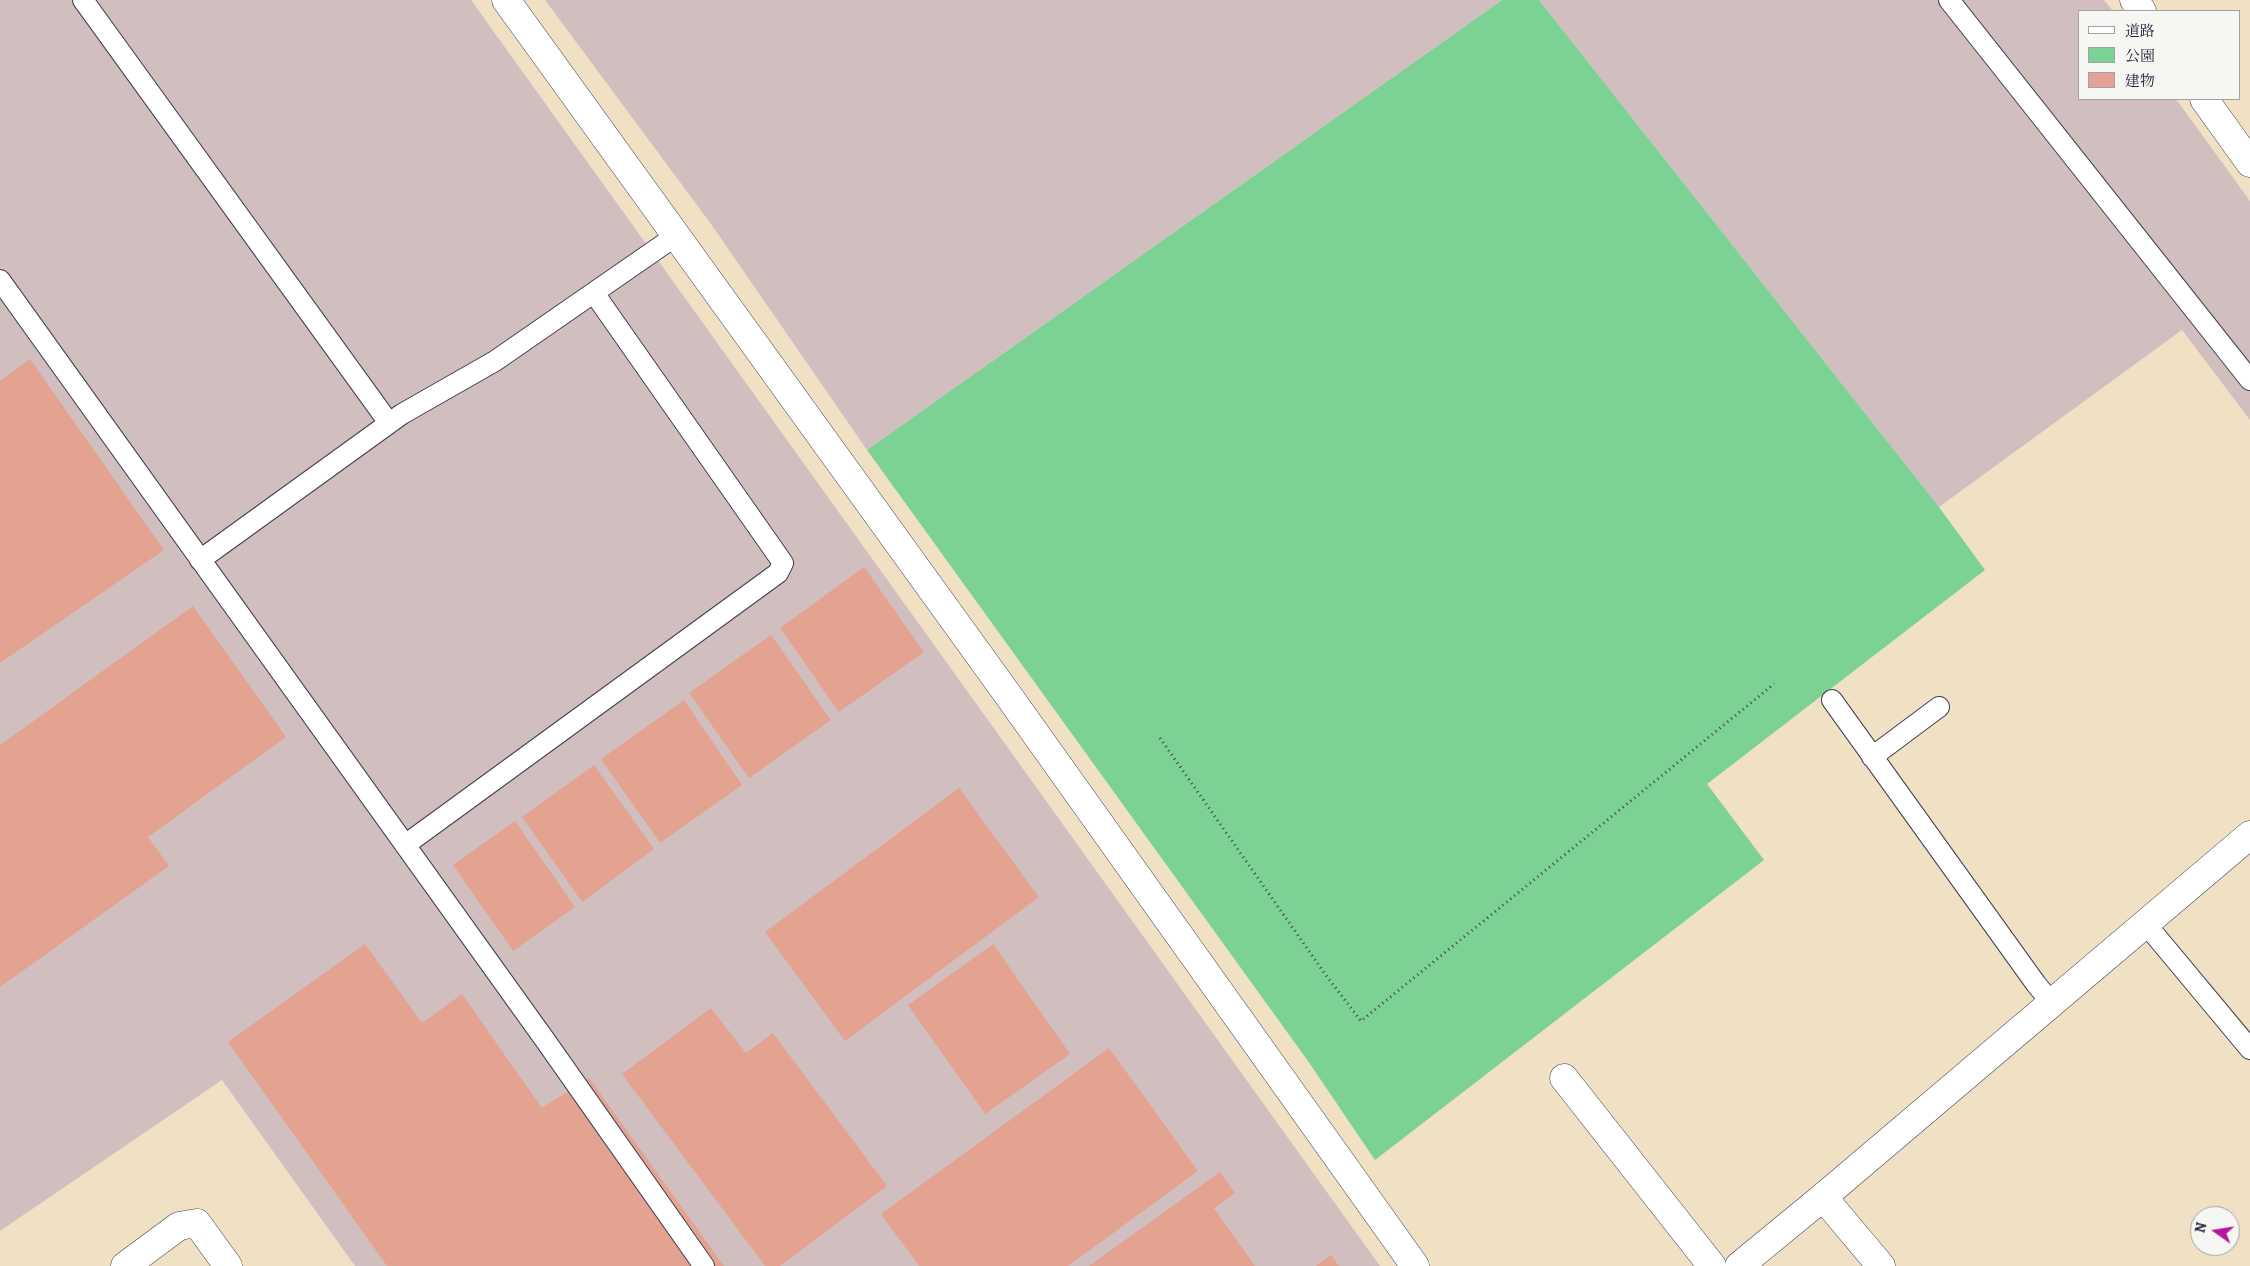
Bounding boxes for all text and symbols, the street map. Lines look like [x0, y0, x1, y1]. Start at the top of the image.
legend [2078, 10, 2240, 100]
text: 道路 [2125, 21, 2155, 41]
text: 公園 [2125, 46, 2155, 66]
text: 建物 [2125, 71, 2155, 91]
north arrow [2190, 1206, 2240, 1256]
text: N [2190, 1221, 2211, 1235]

